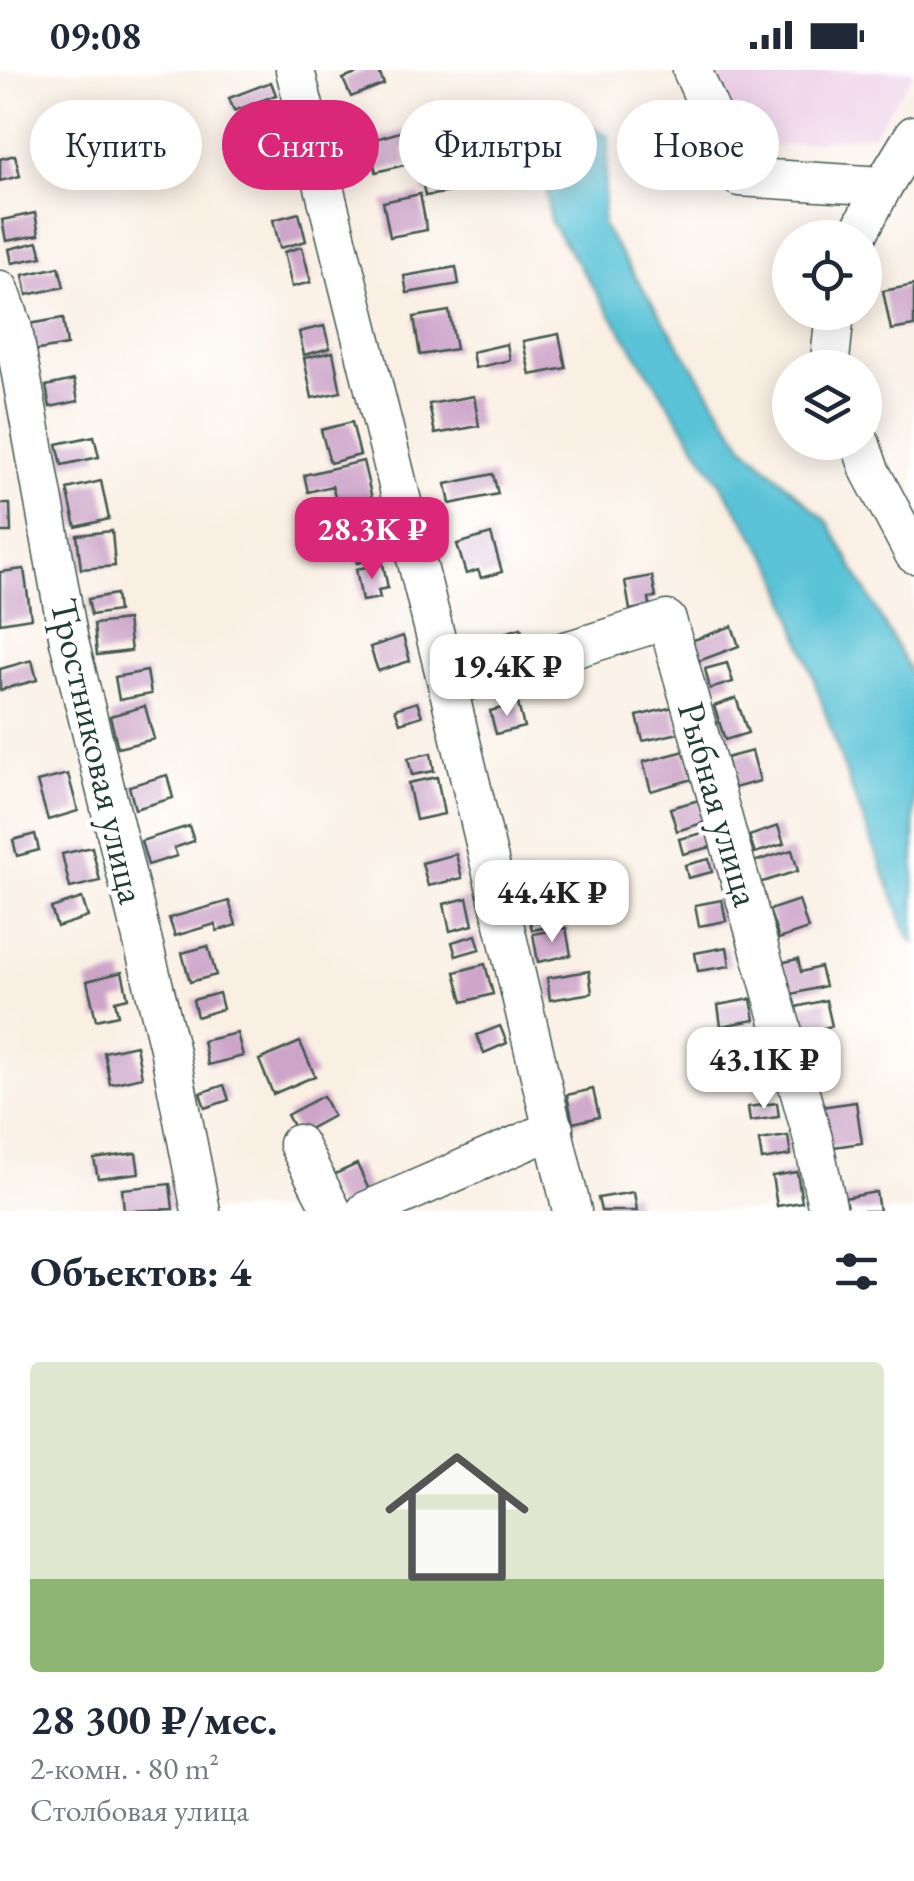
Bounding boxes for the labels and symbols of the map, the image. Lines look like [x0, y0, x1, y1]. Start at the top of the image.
pin: 28.3K ₽ [280, 497, 464, 582]
street label: Тростниковая улица [40, 593, 158, 909]
pin: 19.4K ₽ [415, 634, 599, 719]
street label: Рыбная улица [667, 696, 772, 913]
pin: 44.4K ₽ [460, 860, 644, 945]
pin: 43.1K ₽ [672, 1027, 856, 1112]

